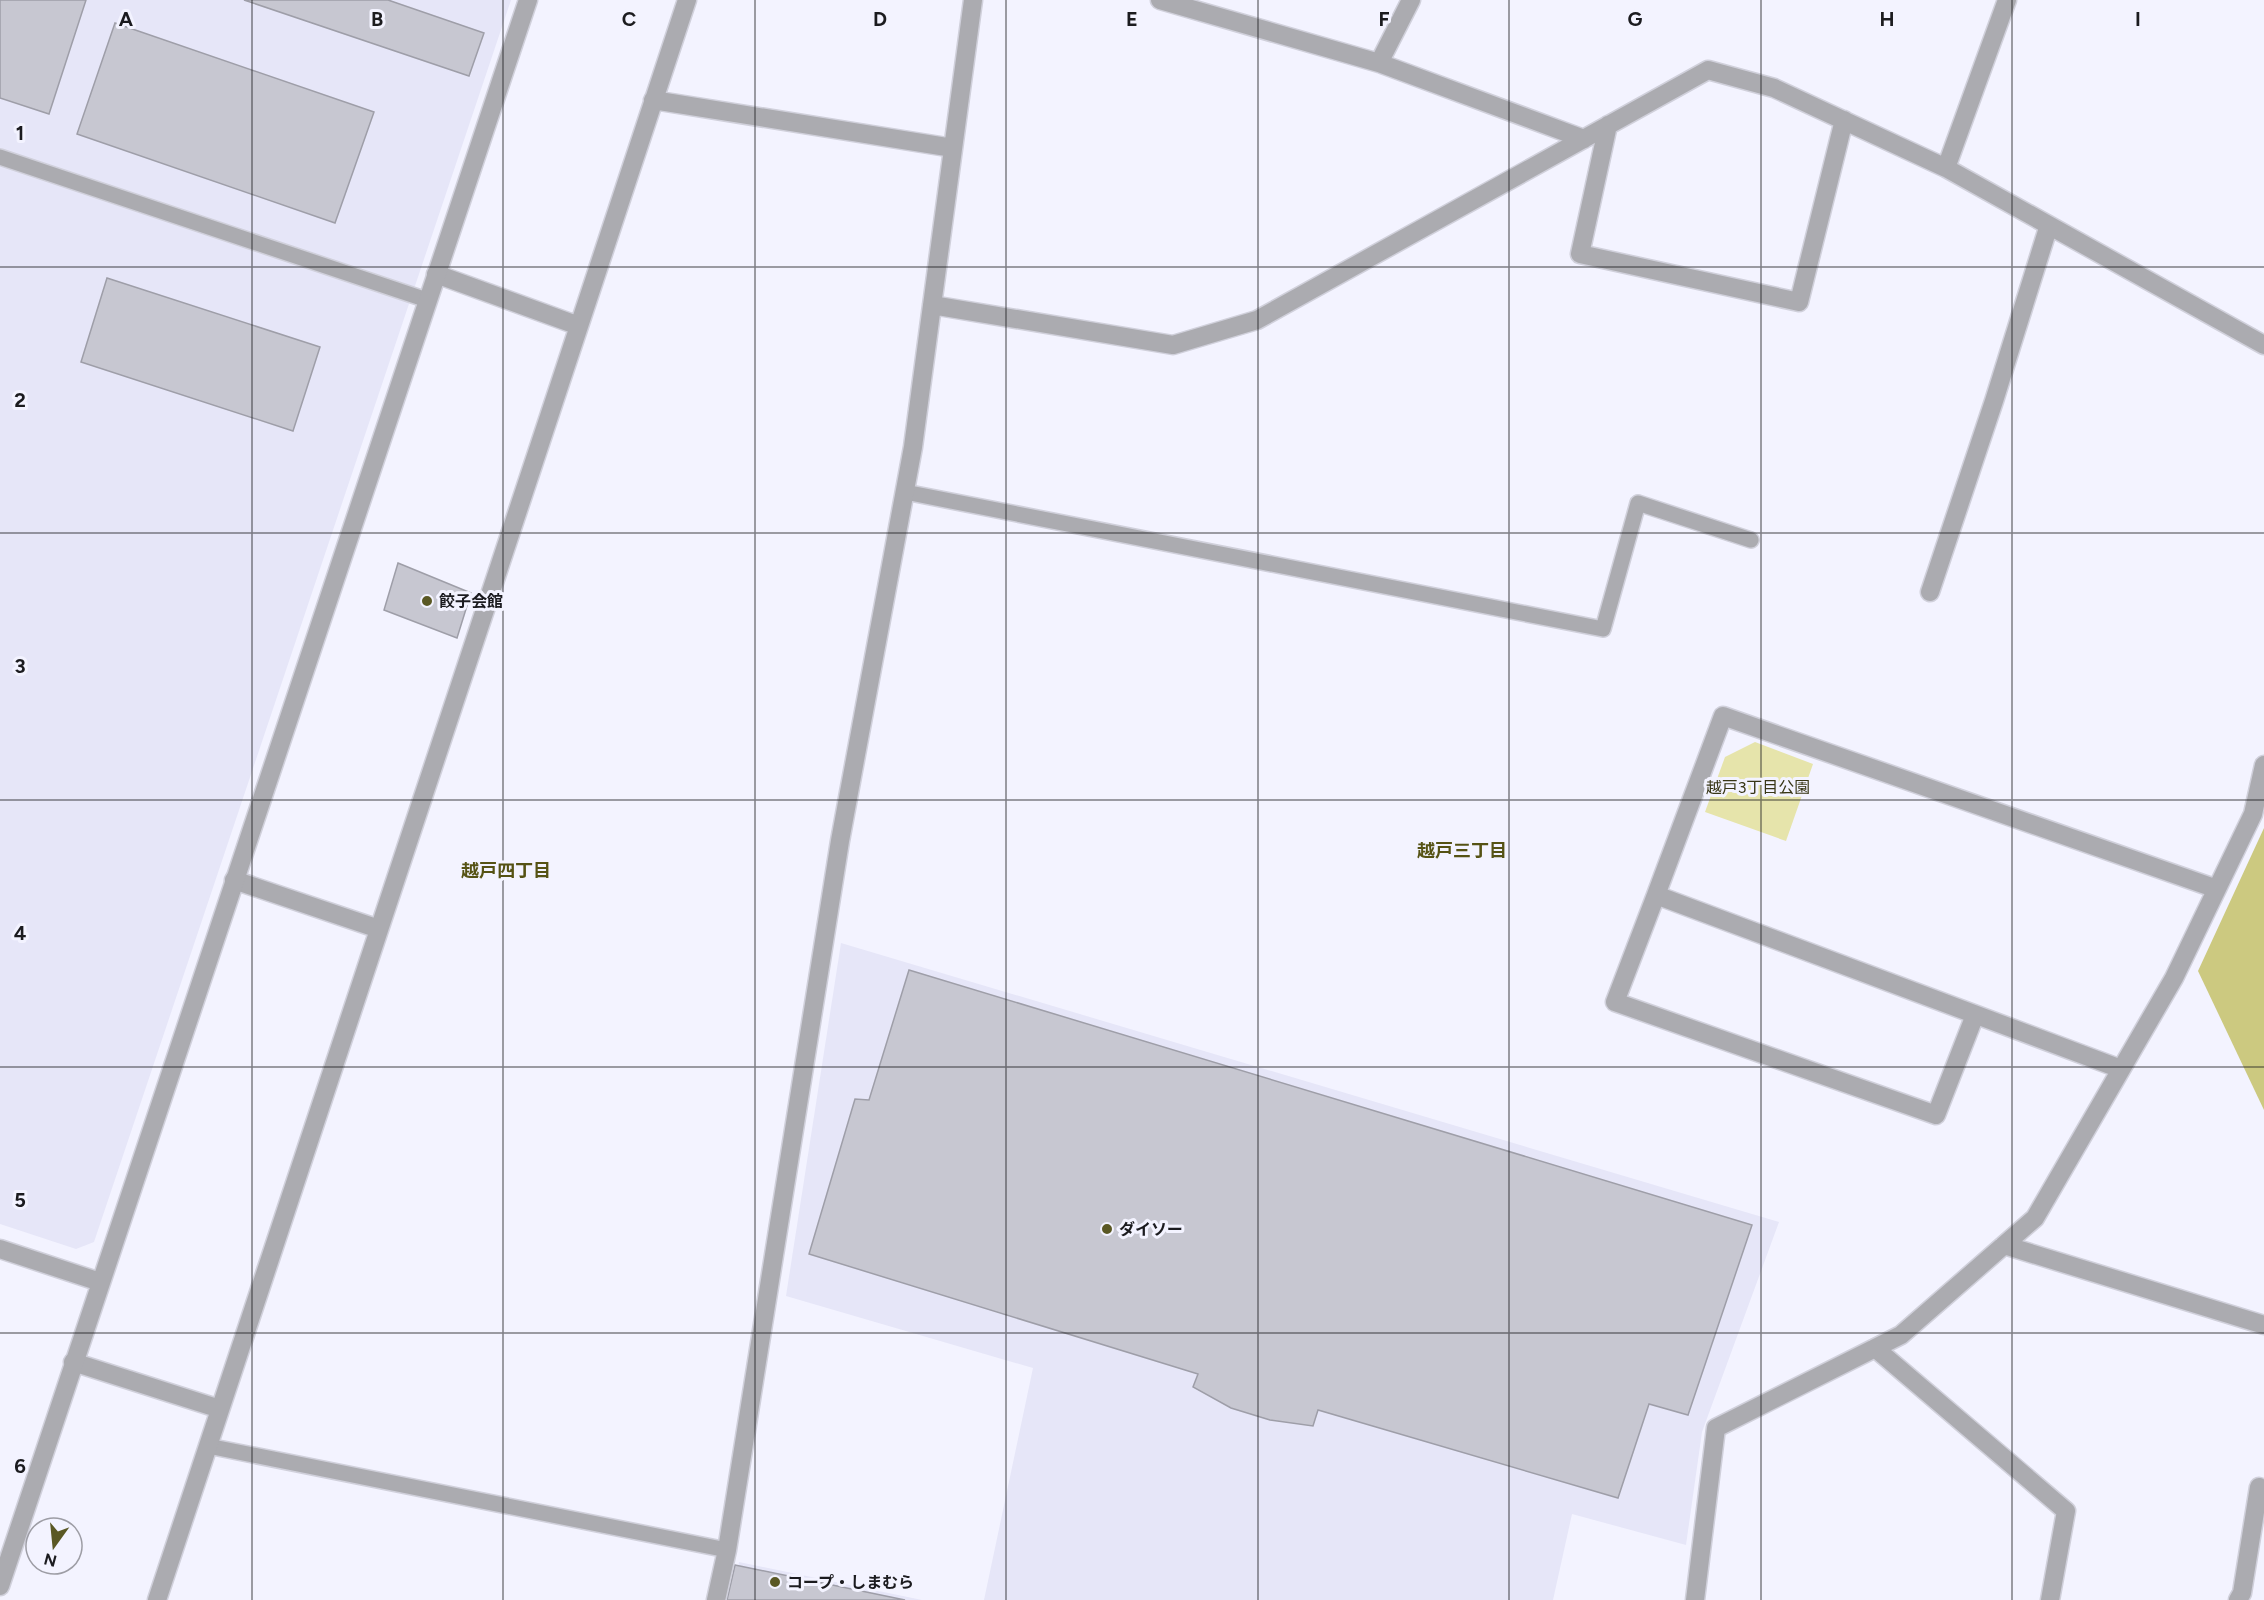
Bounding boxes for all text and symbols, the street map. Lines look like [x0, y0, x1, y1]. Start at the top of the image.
text: A [119, 7, 134, 31]
text: B [371, 7, 383, 31]
text: C [622, 7, 636, 31]
text: D [873, 7, 887, 31]
text: E [1126, 7, 1138, 31]
text: F [1378, 7, 1390, 31]
text: G [1628, 7, 1643, 31]
text: H [1880, 7, 1895, 31]
text: I [2135, 7, 2141, 31]
text: 1 [16, 121, 24, 145]
text: 2 [14, 388, 26, 412]
place label: 餃子会館 [439, 592, 503, 611]
marker: 餃子会館 [420, 594, 434, 608]
text: 3 [14, 654, 26, 678]
park label: 越戸3丁目公園 [1706, 778, 1810, 797]
district label: 越戸三丁目 [1417, 840, 1507, 862]
district label: 越戸四丁目 [461, 860, 551, 882]
text: 4 [14, 921, 27, 945]
text: 5 [14, 1188, 26, 1212]
place label: ダイソー [1119, 1220, 1183, 1239]
marker: ダイソー [1100, 1222, 1114, 1236]
text: 6 [14, 1454, 26, 1478]
north arrow [24, 1516, 84, 1576]
text: N [42, 1549, 59, 1571]
place label: コープ・しまむら [787, 1573, 914, 1592]
marker: コープ・しまむら [768, 1575, 782, 1589]

